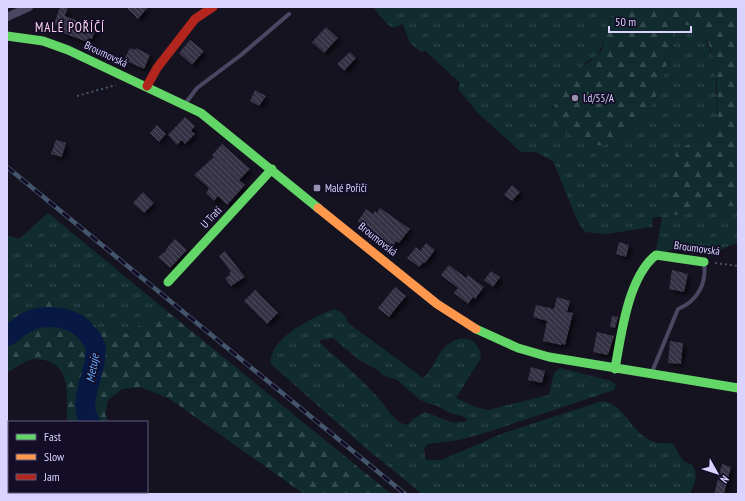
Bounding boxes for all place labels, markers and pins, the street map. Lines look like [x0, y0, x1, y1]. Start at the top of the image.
place label: I.d/55/A [583, 91, 615, 105]
marker: I.d/55/A [570, 93, 580, 103]
place label: Malé Poříčí [325, 181, 368, 195]
marker: Malé Poříčí [312, 183, 322, 193]

